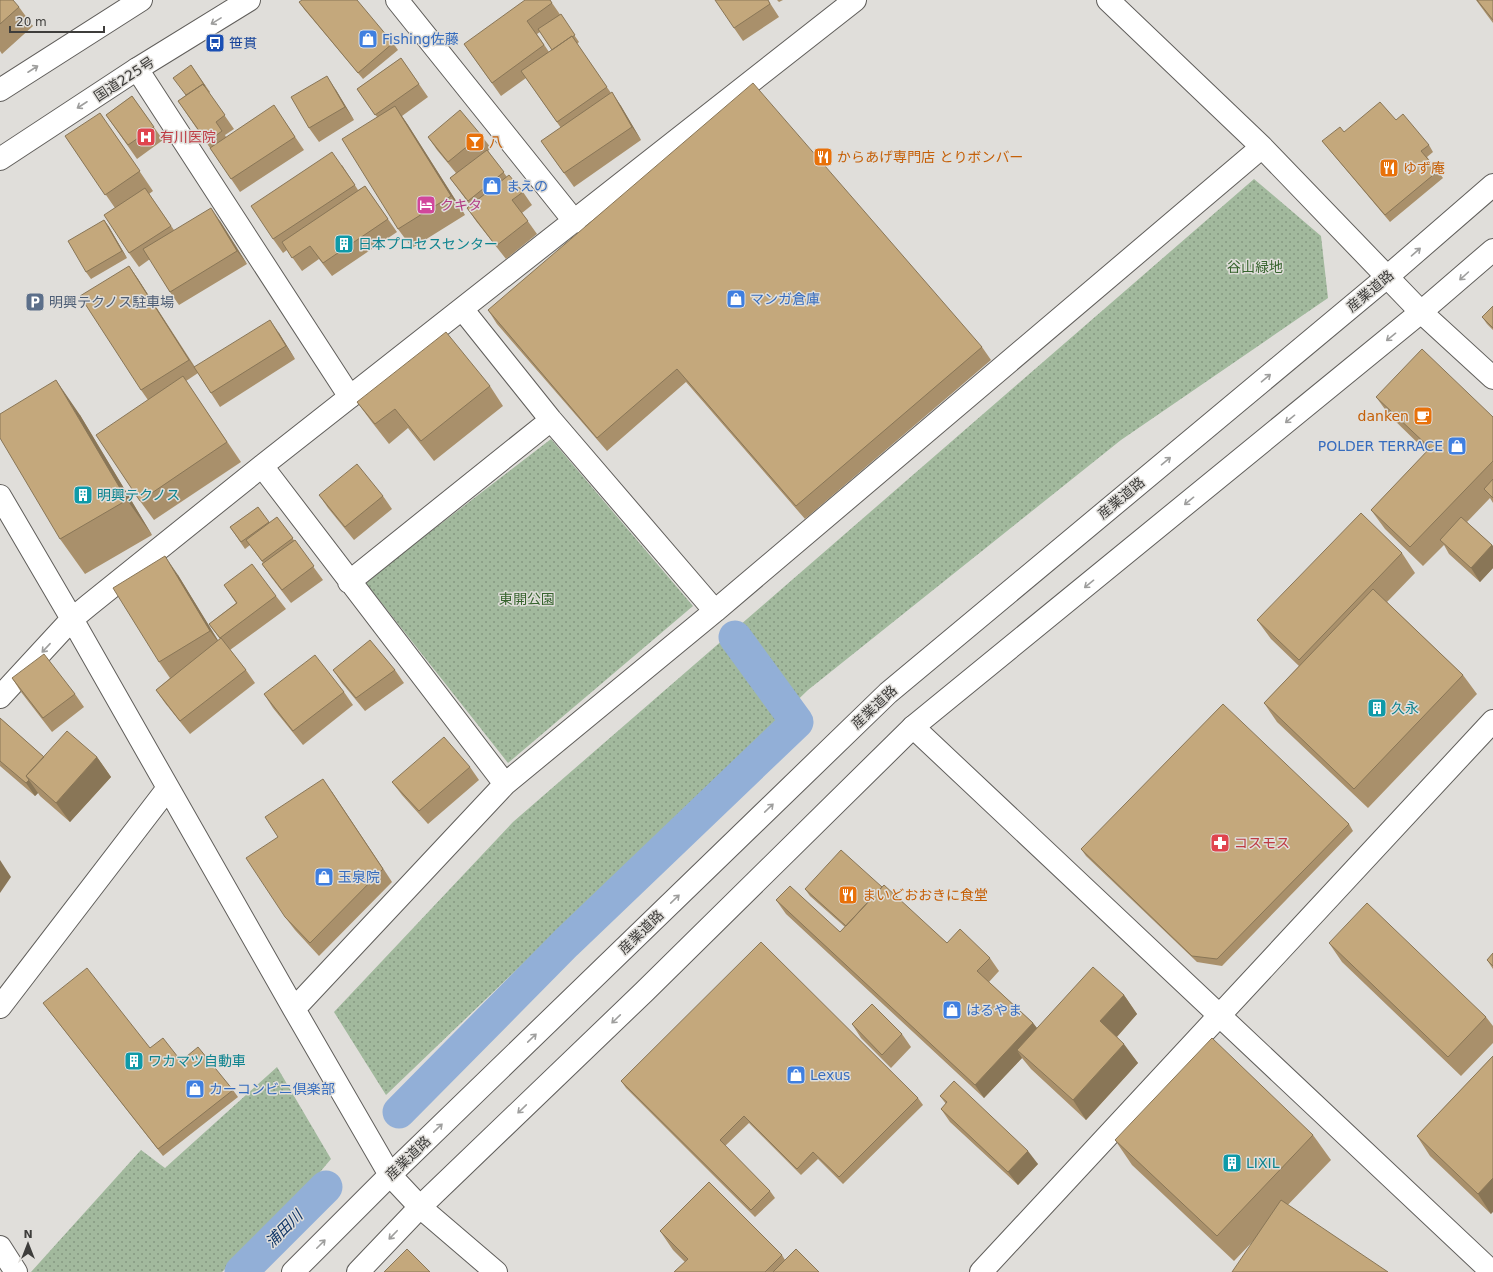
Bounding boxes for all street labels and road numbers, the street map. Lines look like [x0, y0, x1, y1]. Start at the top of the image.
street label: 国道225号 [91, 54, 157, 104]
street label: 産業道路 [1343, 267, 1397, 315]
street label: 産業道路 [1094, 474, 1148, 522]
street label: 産業道路 [848, 682, 900, 732]
street label: 産業道路 [615, 907, 667, 957]
street label: 産業道路 [382, 1133, 434, 1183]

